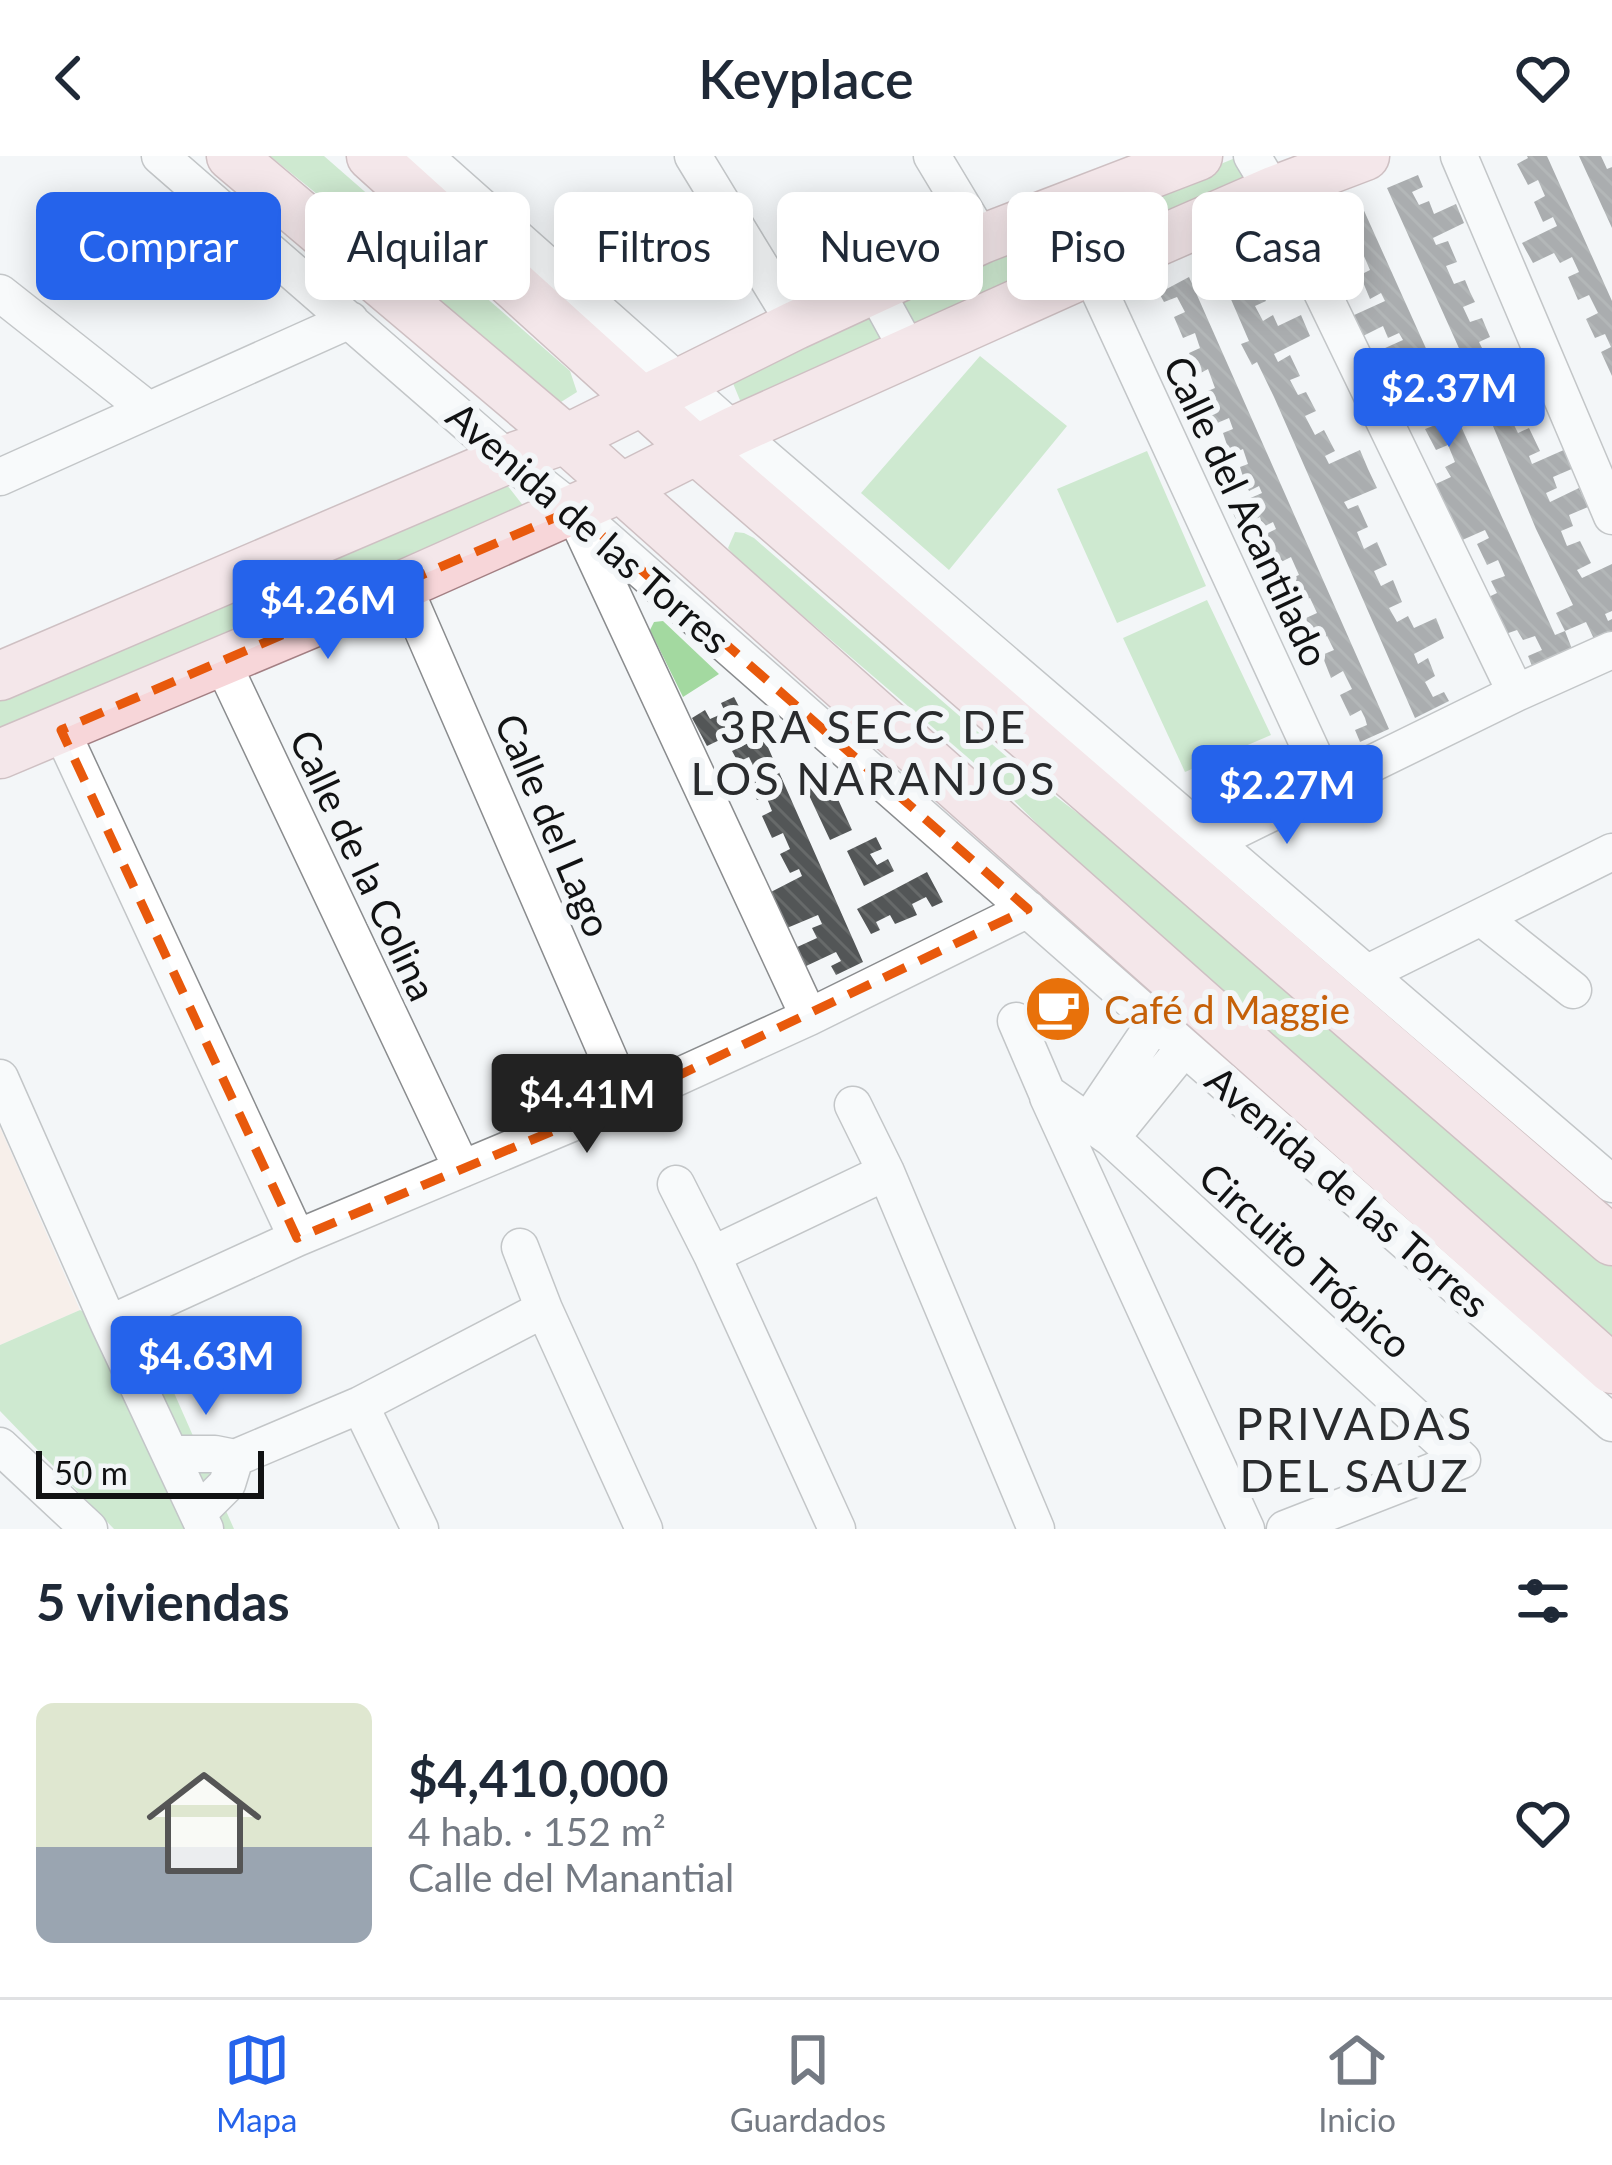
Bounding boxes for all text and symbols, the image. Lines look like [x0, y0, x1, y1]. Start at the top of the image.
icon: back [36, 45, 102, 111]
icon: heart [1510, 45, 1576, 111]
text: Keyplace [698, 46, 914, 111]
chip: Comprar [36, 192, 281, 300]
chip: Alquilar [305, 192, 530, 300]
chip: Filtros [554, 192, 753, 300]
chip: Nuevo [777, 192, 983, 300]
chip: Piso [1007, 192, 1168, 300]
chip: Casa [1192, 192, 1364, 300]
pin: $2.37M [1351, 348, 1547, 450]
street label: Calle del Acantilado [1155, 349, 1339, 673]
text: $2.37M [1381, 364, 1517, 410]
street label: Avenida de las Torres [438, 392, 740, 662]
pin: $4.26M [230, 560, 426, 662]
text: $4.26M [260, 576, 396, 622]
district label: 3RA SECC DE LOS NARANJOS [691, 699, 1057, 805]
street label: Calle del Lago [486, 707, 622, 943]
street label: Calle de la Colina [281, 723, 447, 1007]
pin: $2.27M [1189, 745, 1385, 847]
text: $2.27M [1219, 761, 1355, 807]
cafe icon: Café d Maggie [1023, 974, 1093, 1044]
place label: Café d Maggie [1104, 986, 1350, 1032]
pin: $4.41M [489, 1054, 685, 1156]
street label: Avenida de las Torres [1197, 1056, 1499, 1326]
text: $4.41M [519, 1070, 655, 1116]
street label: Circuito Trópico [1191, 1153, 1421, 1367]
pin: $4.63M [108, 1316, 304, 1418]
text: $4.63M [138, 1332, 274, 1378]
district label: PRIVADAS DEL SAUZ [1236, 1396, 1474, 1502]
scale bar [36, 1445, 264, 1498]
text: 50 m [54, 1452, 128, 1492]
icon: filters [1510, 1568, 1576, 1634]
text: 5 viviendas [36, 1571, 290, 1632]
text: $4,410,000 [408, 1747, 669, 1808]
icon: home [132, 1751, 276, 1895]
icon: heart [1510, 1790, 1576, 1856]
text: 4 hab. · 152 m² [408, 1808, 666, 1854]
text: Calle del Manantial [408, 1854, 734, 1900]
tab: Mapa [216, 2027, 298, 2139]
tab: Guardados [730, 2027, 886, 2139]
tab: Inicio [1318, 2027, 1396, 2139]

